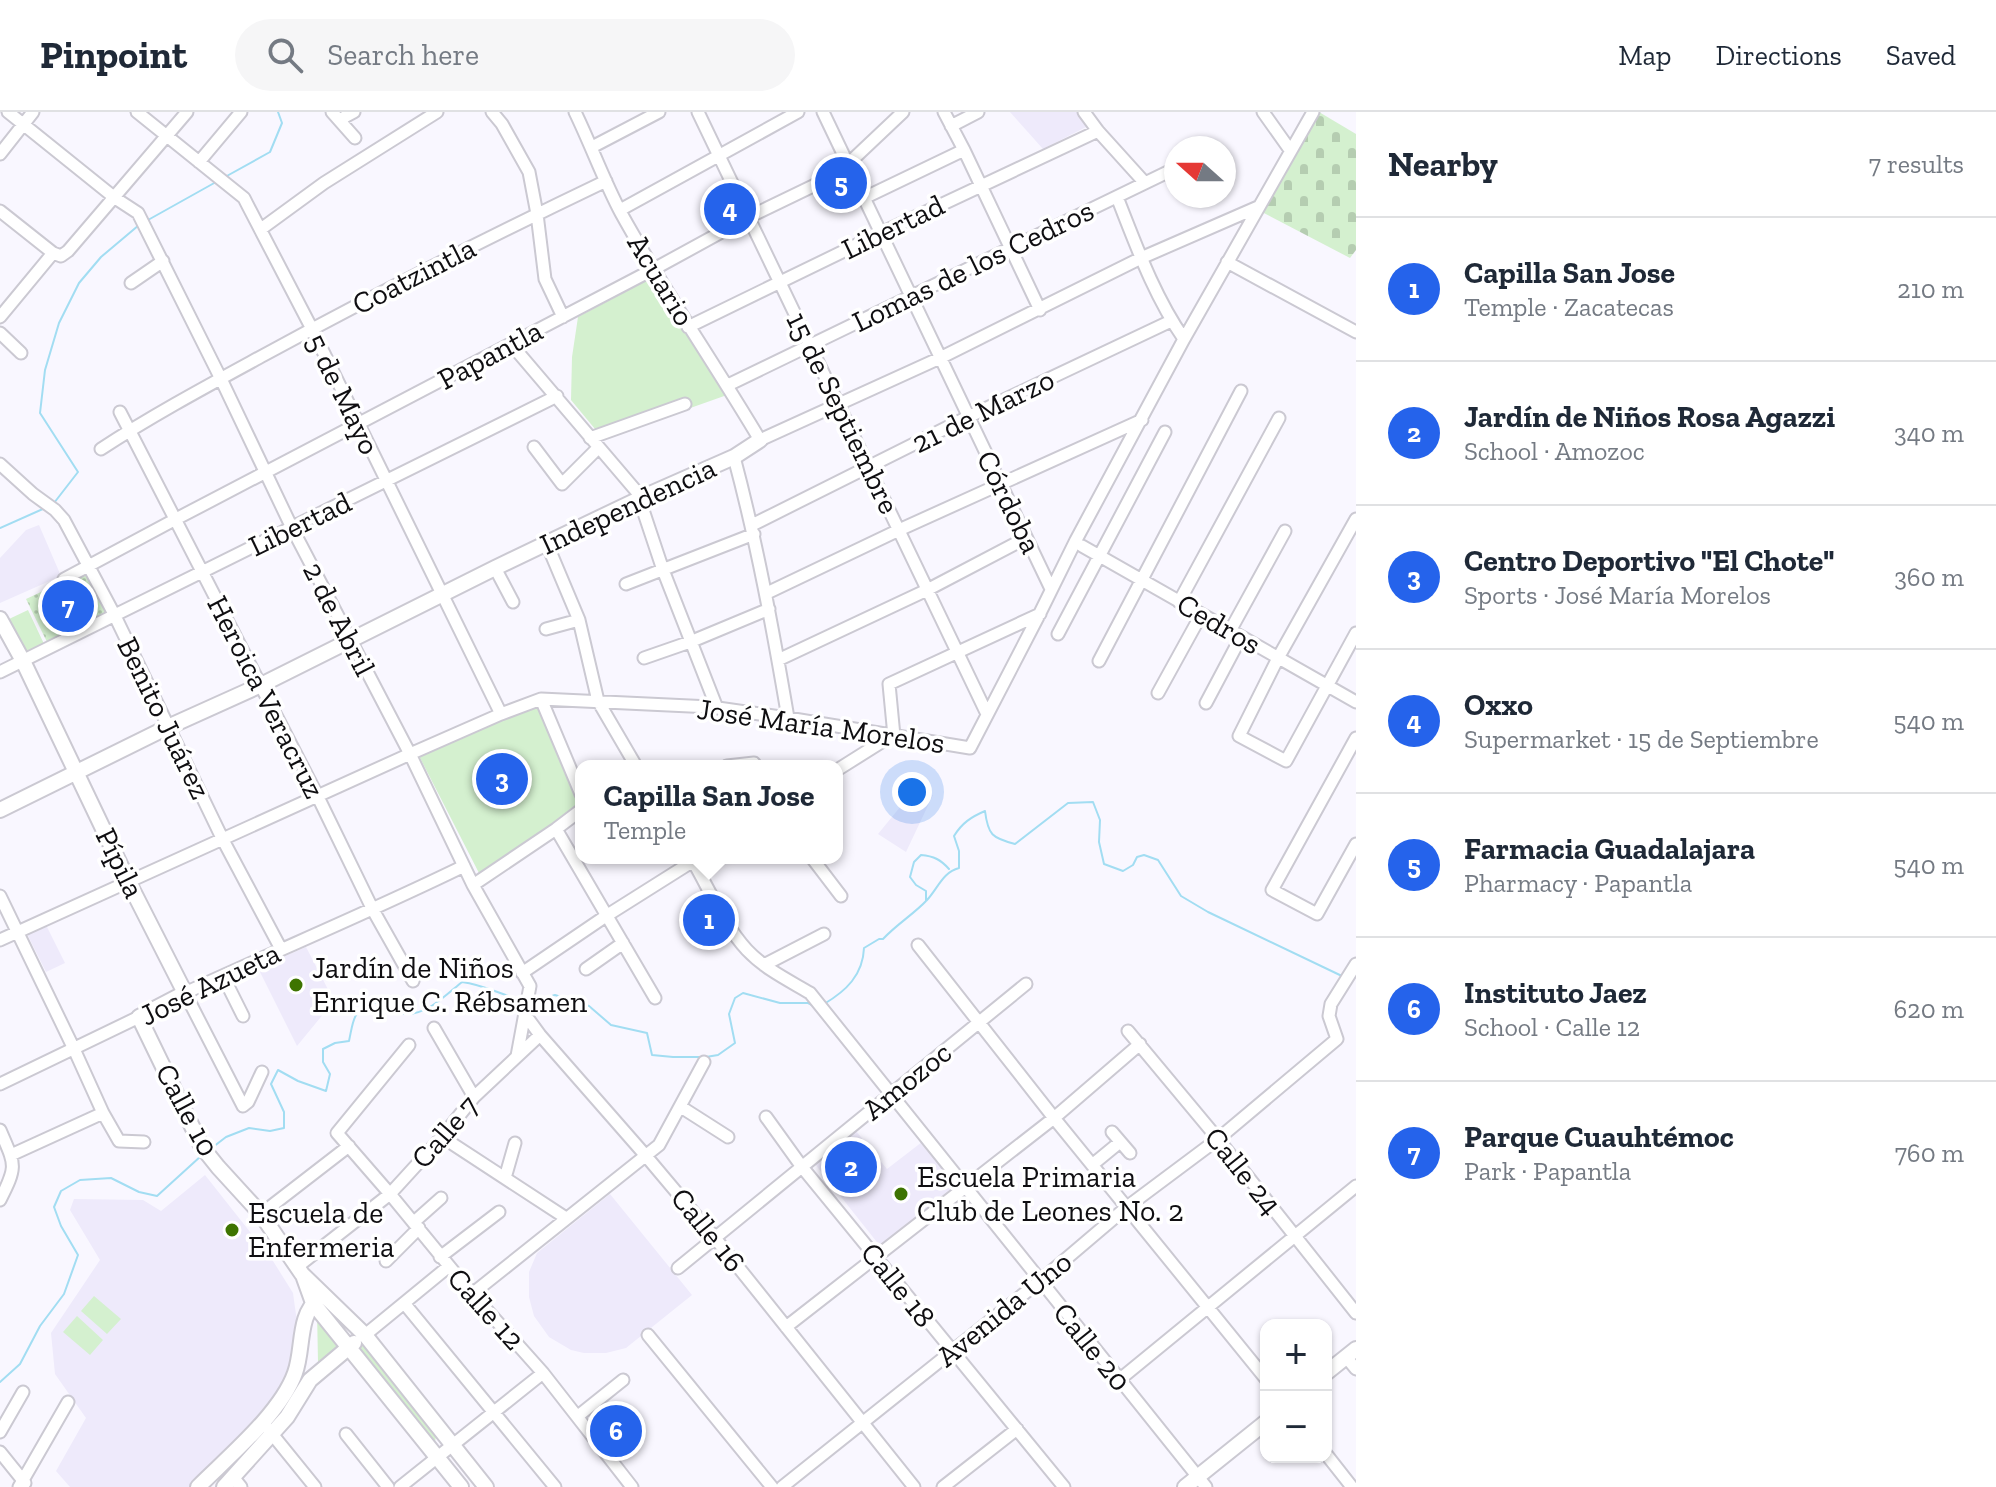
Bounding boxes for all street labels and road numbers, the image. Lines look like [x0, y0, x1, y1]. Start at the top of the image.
street label: Libertad [836, 187, 951, 267]
street label: Lomas de los Cedros [847, 192, 1099, 340]
street label: Acuario [620, 228, 702, 332]
street label: Coatzintla [346, 230, 482, 322]
street label: 15 de Septiembre [779, 306, 907, 520]
street label: Papantla [432, 313, 548, 397]
street label: 5 de Mayo [298, 328, 388, 460]
street label: 21 de Marzo [906, 361, 1060, 461]
street label: Córdoba [969, 445, 1049, 559]
street label: Independencia [534, 450, 722, 562]
street label: Libertad [243, 484, 358, 564]
street label: 2 de Abril [295, 556, 383, 682]
street label: Cedros [1171, 586, 1267, 662]
street label: Heroica Veracruz [199, 590, 333, 804]
street label: Benito Juárez [109, 631, 219, 805]
street label: José María Morelos [695, 691, 947, 761]
street label: Pípila [88, 822, 152, 904]
street label: José Azueta [134, 935, 286, 1033]
street label: Amozoc [855, 1034, 959, 1128]
street label: Calle 10 [148, 1058, 226, 1162]
street label: Calle 7 [404, 1088, 486, 1176]
street label: Calle 24 [1197, 1120, 1289, 1222]
street label: Calle 16 [663, 1181, 753, 1279]
street label: Calle 18 [853, 1235, 943, 1335]
street label: Avenida Uno [929, 1244, 1079, 1374]
street label: Calle 12 [440, 1261, 532, 1357]
street label: Calle 20 [1045, 1295, 1139, 1399]

